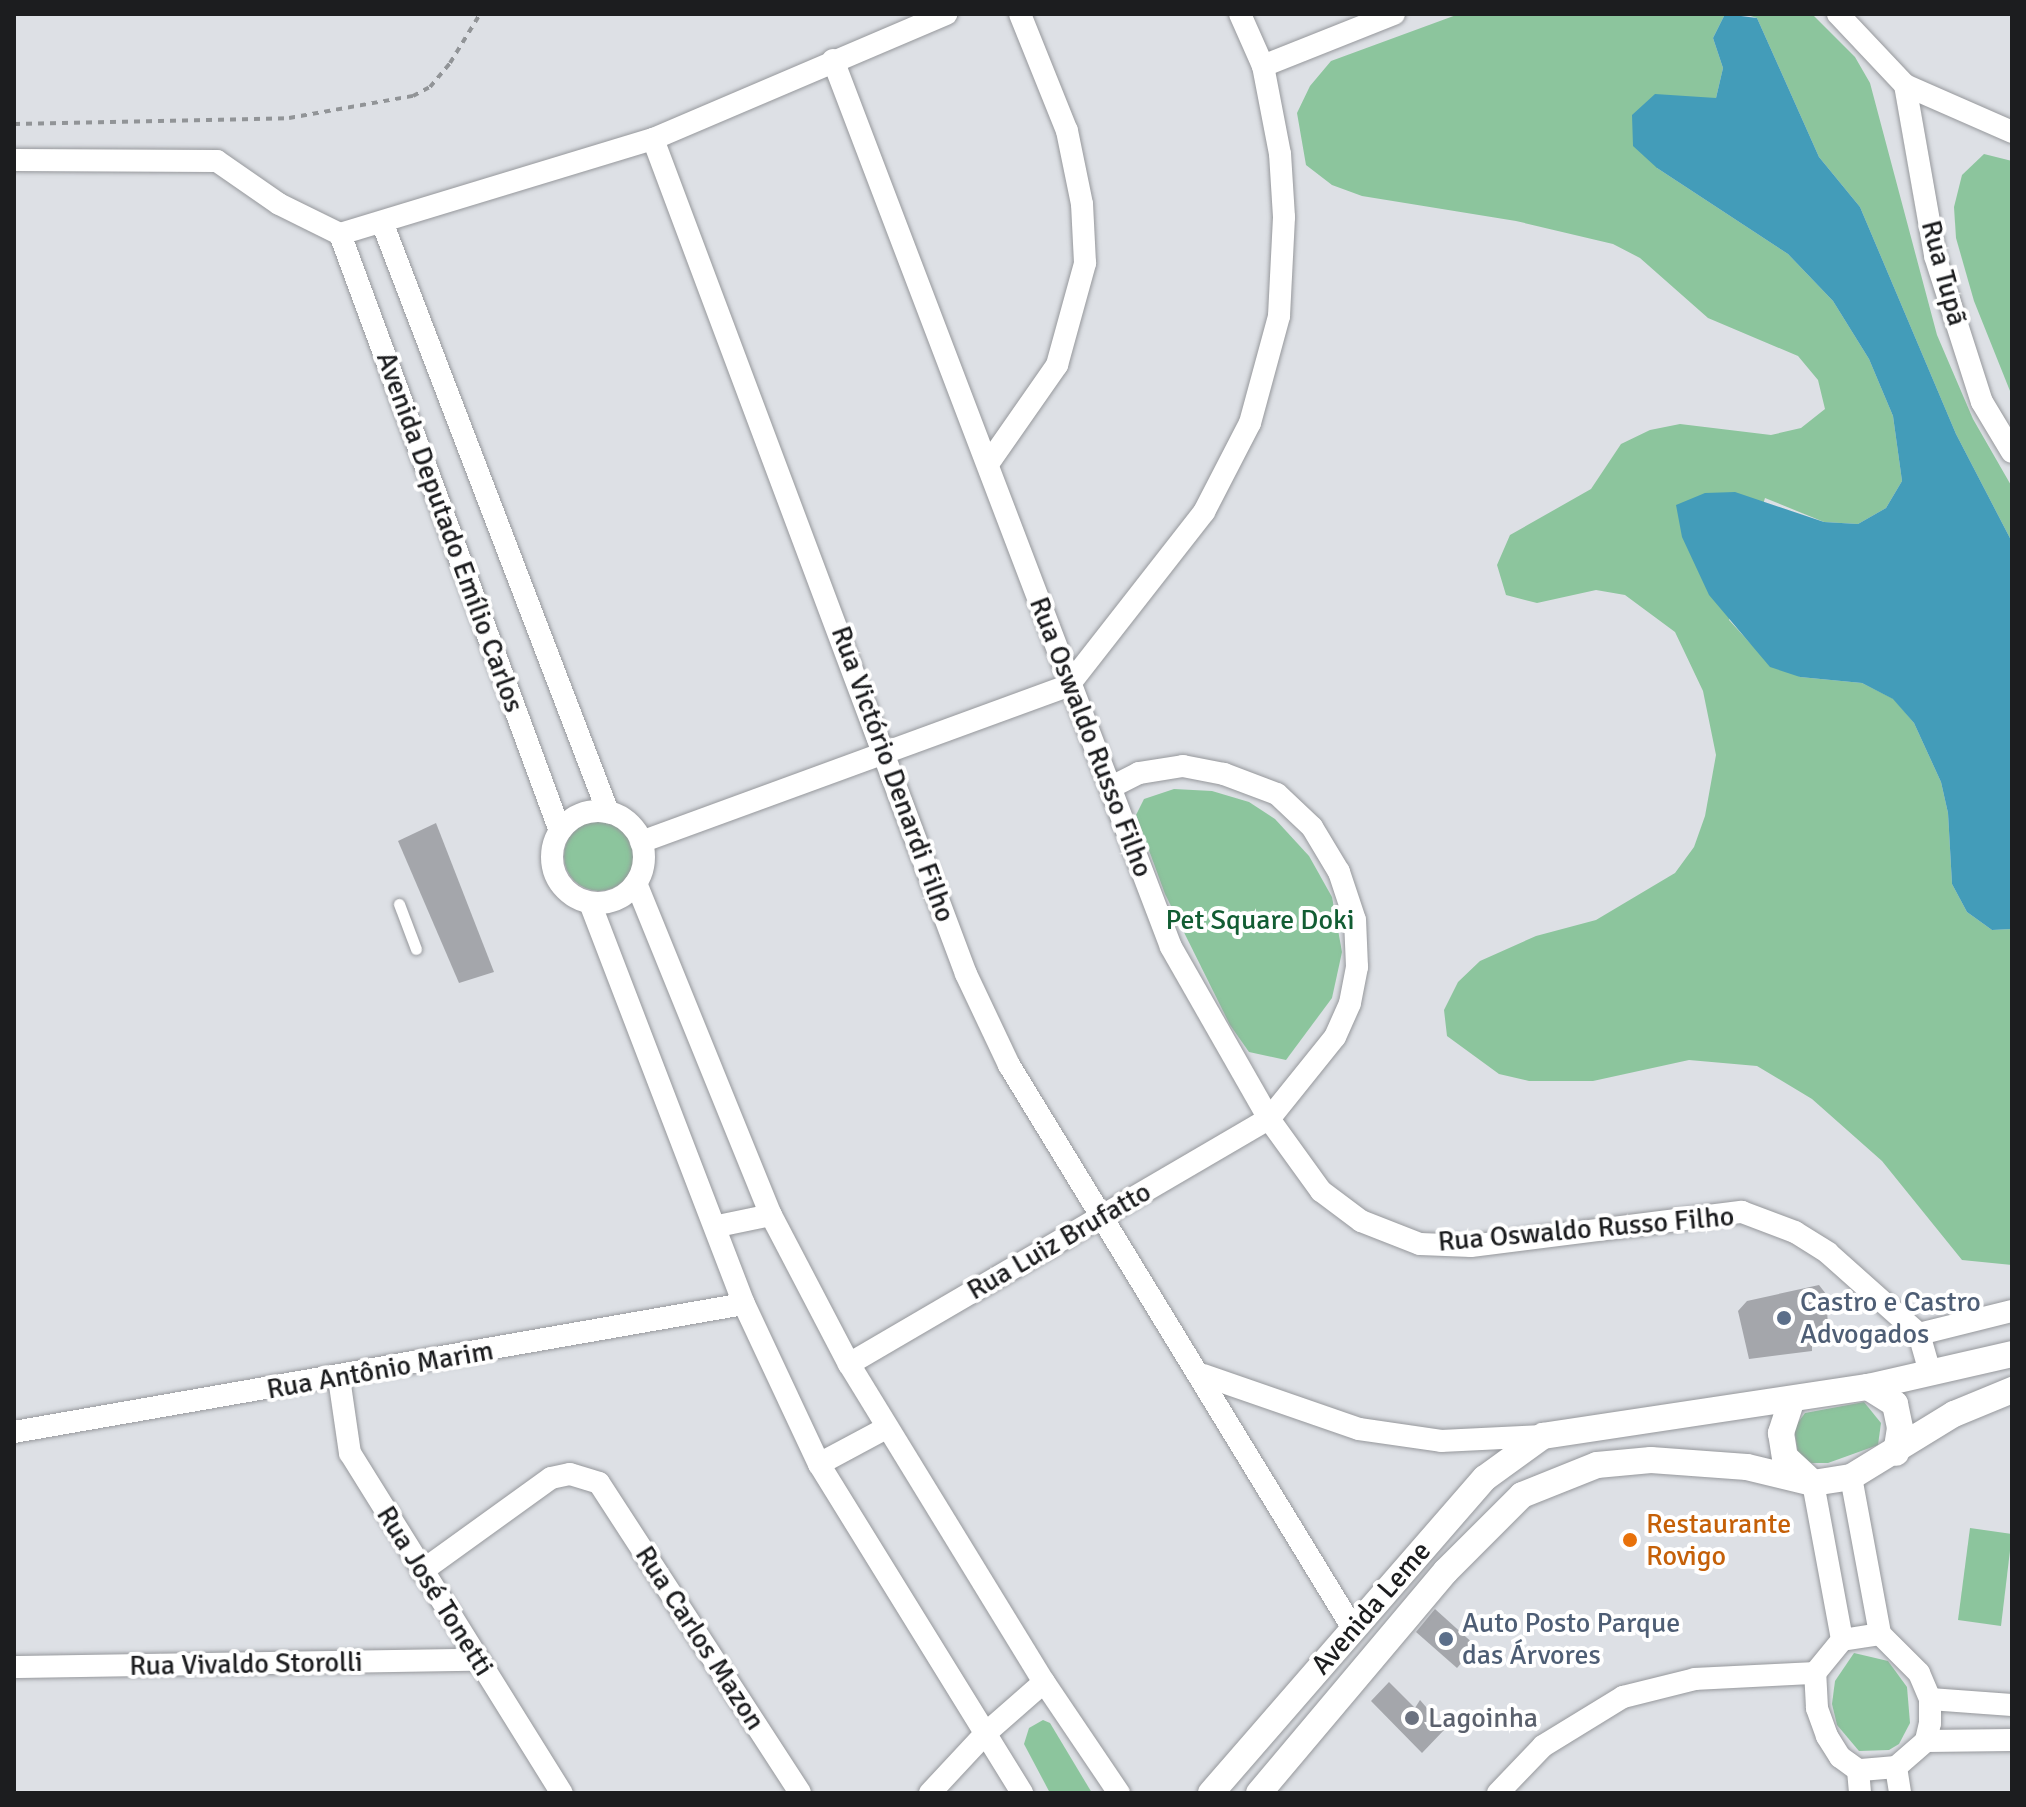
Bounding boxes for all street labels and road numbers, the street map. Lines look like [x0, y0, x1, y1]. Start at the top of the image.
street label: Rua Tupã [1914, 217, 1974, 329]
street label: Avenida Deputado Emílio Carlos [369, 347, 531, 717]
street label: Rua Oswaldo Russo Filho [1022, 592, 1160, 882]
street label: Rua Victório Denardi Filho [824, 622, 962, 926]
street label: Rua Luiz Brufatto [961, 1175, 1157, 1307]
street label: Rua Oswaldo Russo Filho [1436, 1199, 1736, 1259]
street label: Rua Antônio Marim [264, 1334, 496, 1406]
street label: Rua José Tonetti [369, 1500, 501, 1682]
street label: Avenida Leme [1304, 1535, 1438, 1681]
street label: Rua Carlos Mazon [628, 1540, 772, 1736]
street label: Rua Vivaldo Storolli [129, 1645, 363, 1683]

